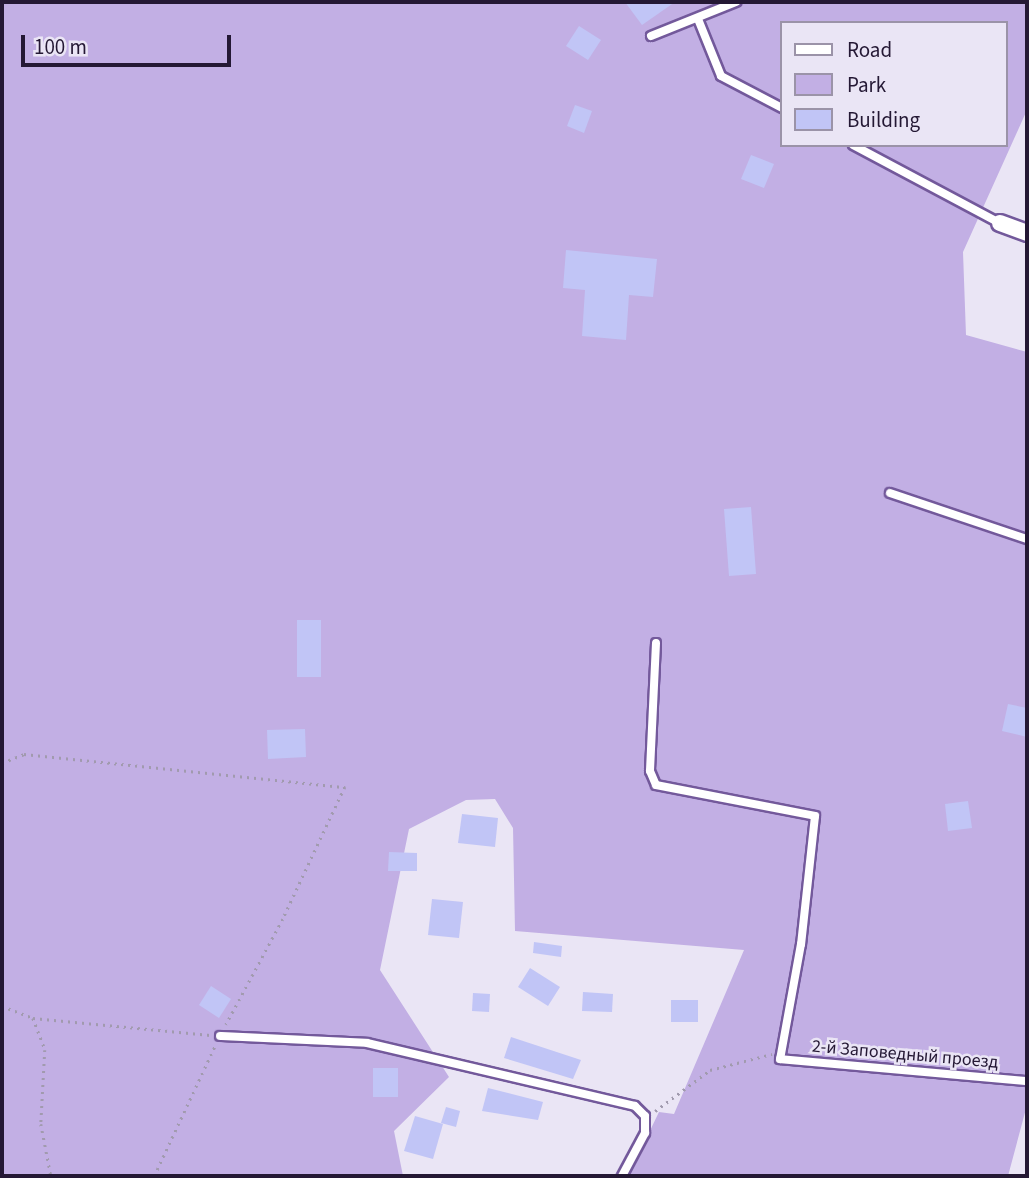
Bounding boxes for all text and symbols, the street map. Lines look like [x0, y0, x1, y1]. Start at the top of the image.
scale bar [24, 21, 234, 65]
legend [780, 21, 1008, 147]
text: 100 m [34, 32, 87, 62]
text: Road [847, 35, 892, 65]
text: Park [847, 70, 886, 100]
text: Building [847, 105, 920, 135]
street label: 2-й Заповедный проезд [811, 1036, 999, 1074]

